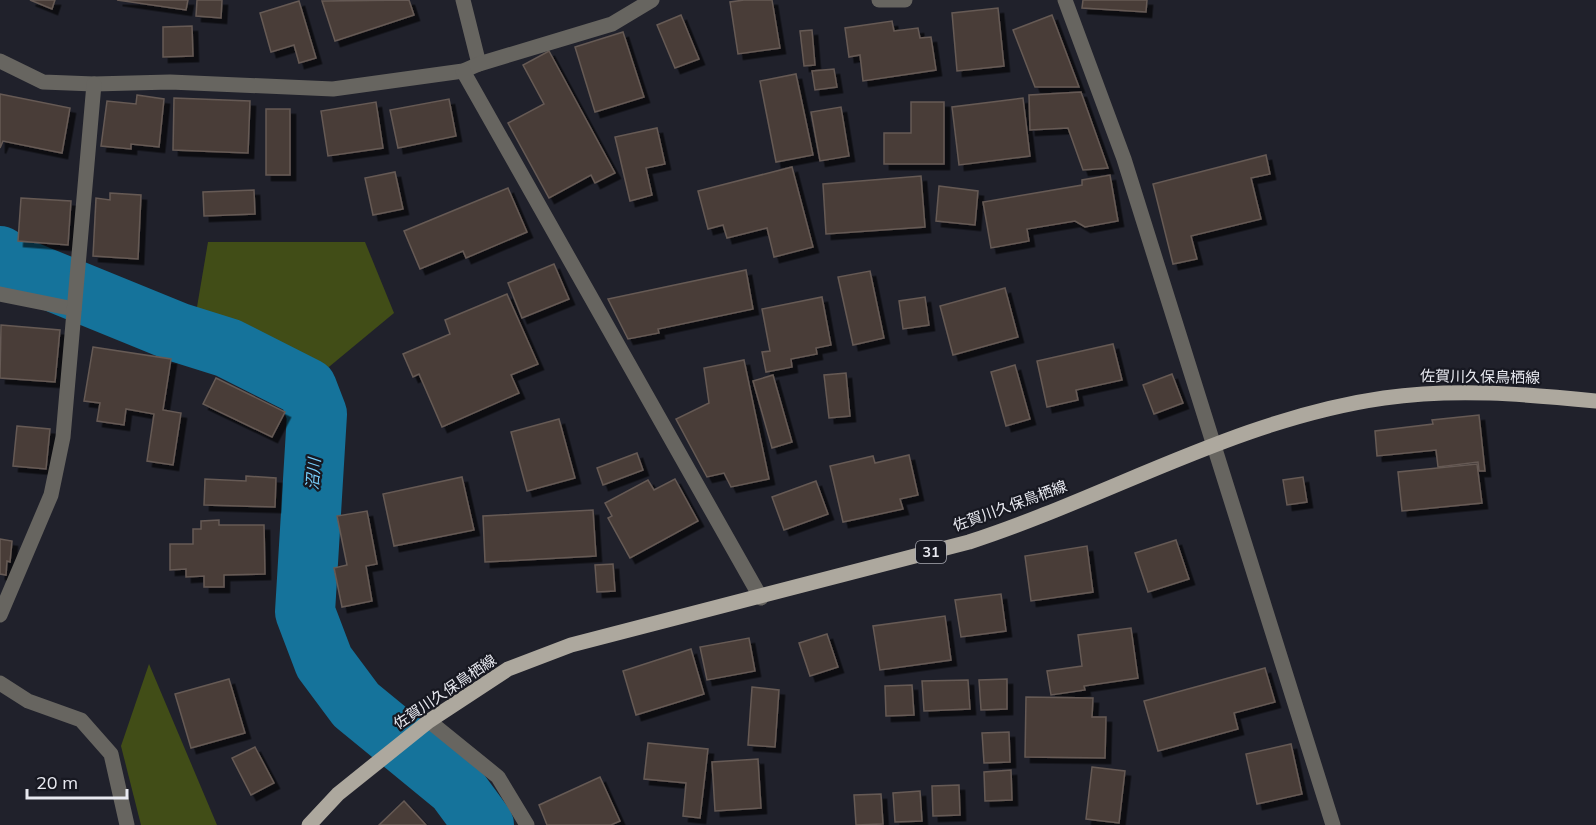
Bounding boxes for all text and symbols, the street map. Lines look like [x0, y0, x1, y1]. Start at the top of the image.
street label: 佐賀川久保鳥栖線 [1420, 366, 1540, 387]
water label: 沼川 [302, 455, 324, 491]
street label: 佐賀川久保鳥栖線 [950, 476, 1069, 535]
road number: 31 [916, 541, 946, 563]
street label: 佐賀川久保鳥栖線 [390, 650, 500, 733]
scale bar [27, 762, 128, 800]
text: 20 m [36, 771, 78, 794]

